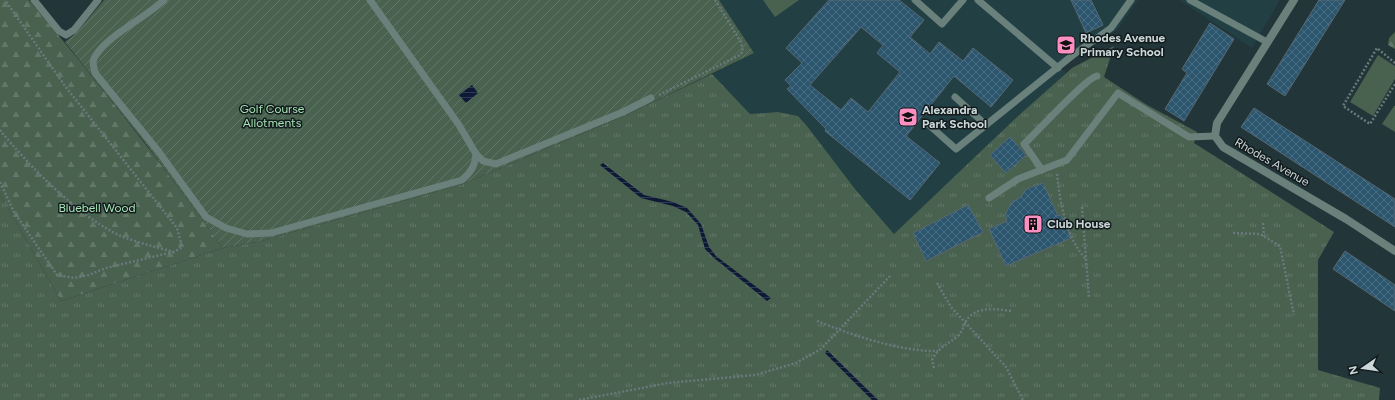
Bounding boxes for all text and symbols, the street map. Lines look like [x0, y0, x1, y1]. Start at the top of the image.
place label: Rhodes Avenue Primary School [1080, 31, 1166, 59]
school or university icon: Rhodes Avenue Primary School [1055, 34, 1077, 56]
park label: Golf Course Allotments [240, 102, 305, 130]
place label: Alexandra Park School [922, 103, 987, 131]
school or university icon: Alexandra Park School [897, 106, 919, 128]
street label: Rhodes Avenue [1232, 135, 1312, 189]
park label: Bluebell Wood [58, 201, 136, 215]
building icon: Club House [1022, 213, 1044, 235]
place label: Club House [1047, 217, 1111, 231]
north arrow [1343, 348, 1383, 388]
text: N [1346, 365, 1361, 376]

